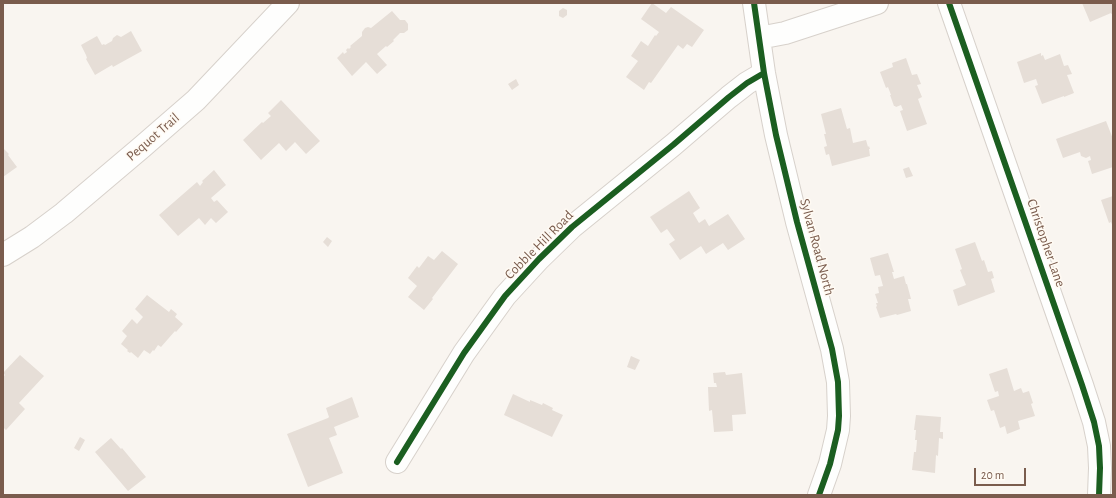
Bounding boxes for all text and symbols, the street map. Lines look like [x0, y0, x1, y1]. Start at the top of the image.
street label: Pequot Trail [123, 109, 183, 165]
street label: Sylvan Road North [796, 197, 838, 297]
street label: Christopher Lane [1023, 197, 1069, 289]
street label: Cobble Hill Road [501, 207, 577, 283]
scale bar [976, 460, 1028, 486]
text: 20 m [981, 469, 1004, 481]

